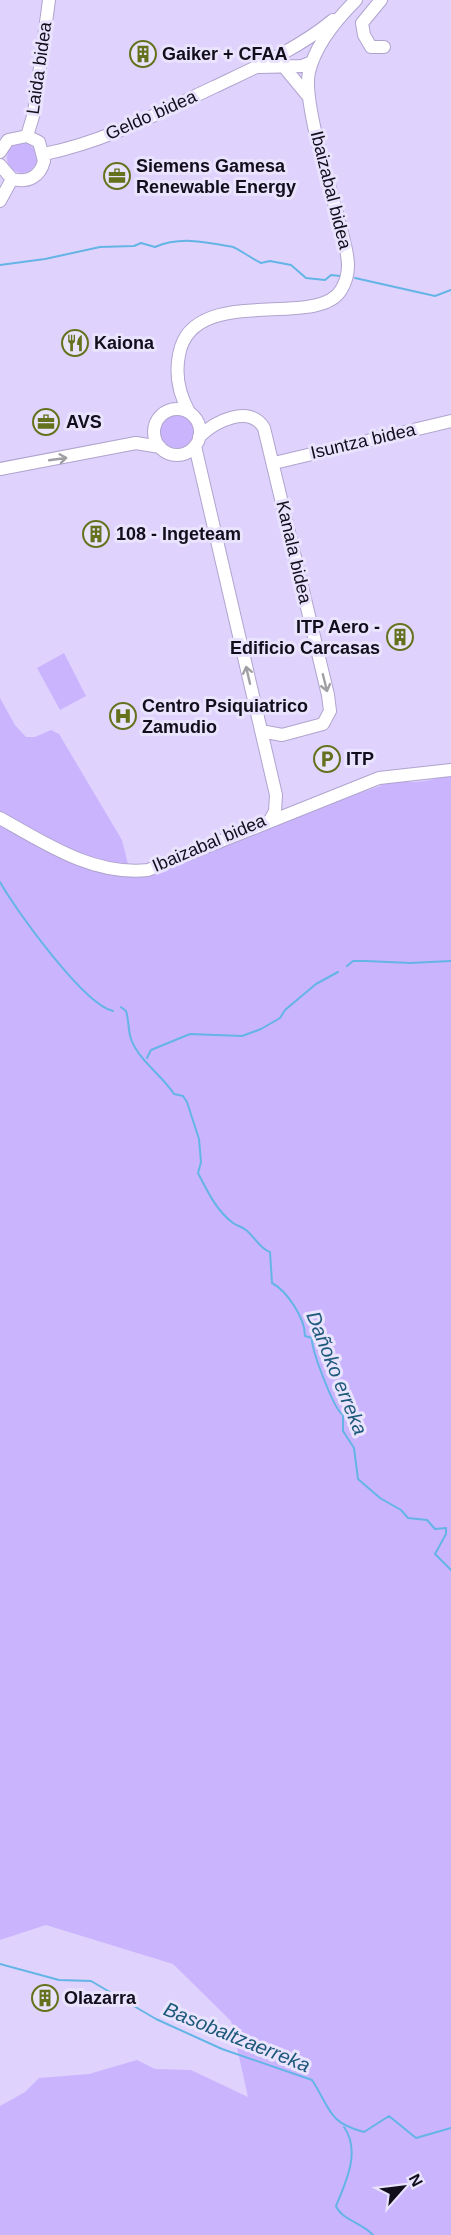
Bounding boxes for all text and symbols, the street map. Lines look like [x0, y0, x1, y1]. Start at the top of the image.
street label: Laida bidea [23, 20, 56, 115]
building icon: Gaiker + CFAA [128, 39, 158, 69]
place label: Gaiker + CFAA [162, 44, 288, 64]
street label: Geldo bidea [103, 86, 200, 144]
street label: Ibaizabal bidea [307, 129, 356, 252]
place label: Siemens Gamesa Renewable Energy [136, 156, 296, 197]
office icon: Siemens Gamesa Renewable Energy [102, 161, 132, 191]
restaurant icon: Kaiona [60, 328, 90, 358]
place label: Kaiona [94, 333, 155, 353]
office icon: AVS [31, 407, 61, 437]
place label: AVS [66, 412, 102, 432]
street label: Isuntza bidea [309, 419, 418, 463]
one-way arrow [47, 454, 67, 465]
street label: Kanala bidea [272, 499, 316, 606]
building icon: 108 - Ingeteam [81, 519, 111, 549]
place label: 108 - Ingeteam [116, 524, 241, 544]
place label: ITP Aero - Edificio Carcasas [230, 617, 380, 658]
building icon: ITP Aero - Edificio Carcasas [385, 622, 415, 652]
one-way arrow [241, 665, 253, 684]
one-way arrow [320, 673, 332, 692]
place label: Centro Psiquiatrico Zamudio [142, 696, 308, 737]
hospital icon: Centro Psiquiatrico Zamudio [108, 701, 138, 731]
parking icon: ITP [312, 744, 342, 774]
place label: ITP [346, 749, 374, 769]
street label: Ibaizabal bidea [149, 810, 270, 876]
water label: Dañoko erreka [302, 1308, 372, 1438]
building icon: Olazarra [30, 1983, 60, 2013]
place label: Olazarra [64, 1988, 137, 2008]
water label: Basobaltzaerreka [161, 1998, 313, 2076]
north arrow [373, 2157, 433, 2217]
text: N [406, 2171, 426, 2189]

